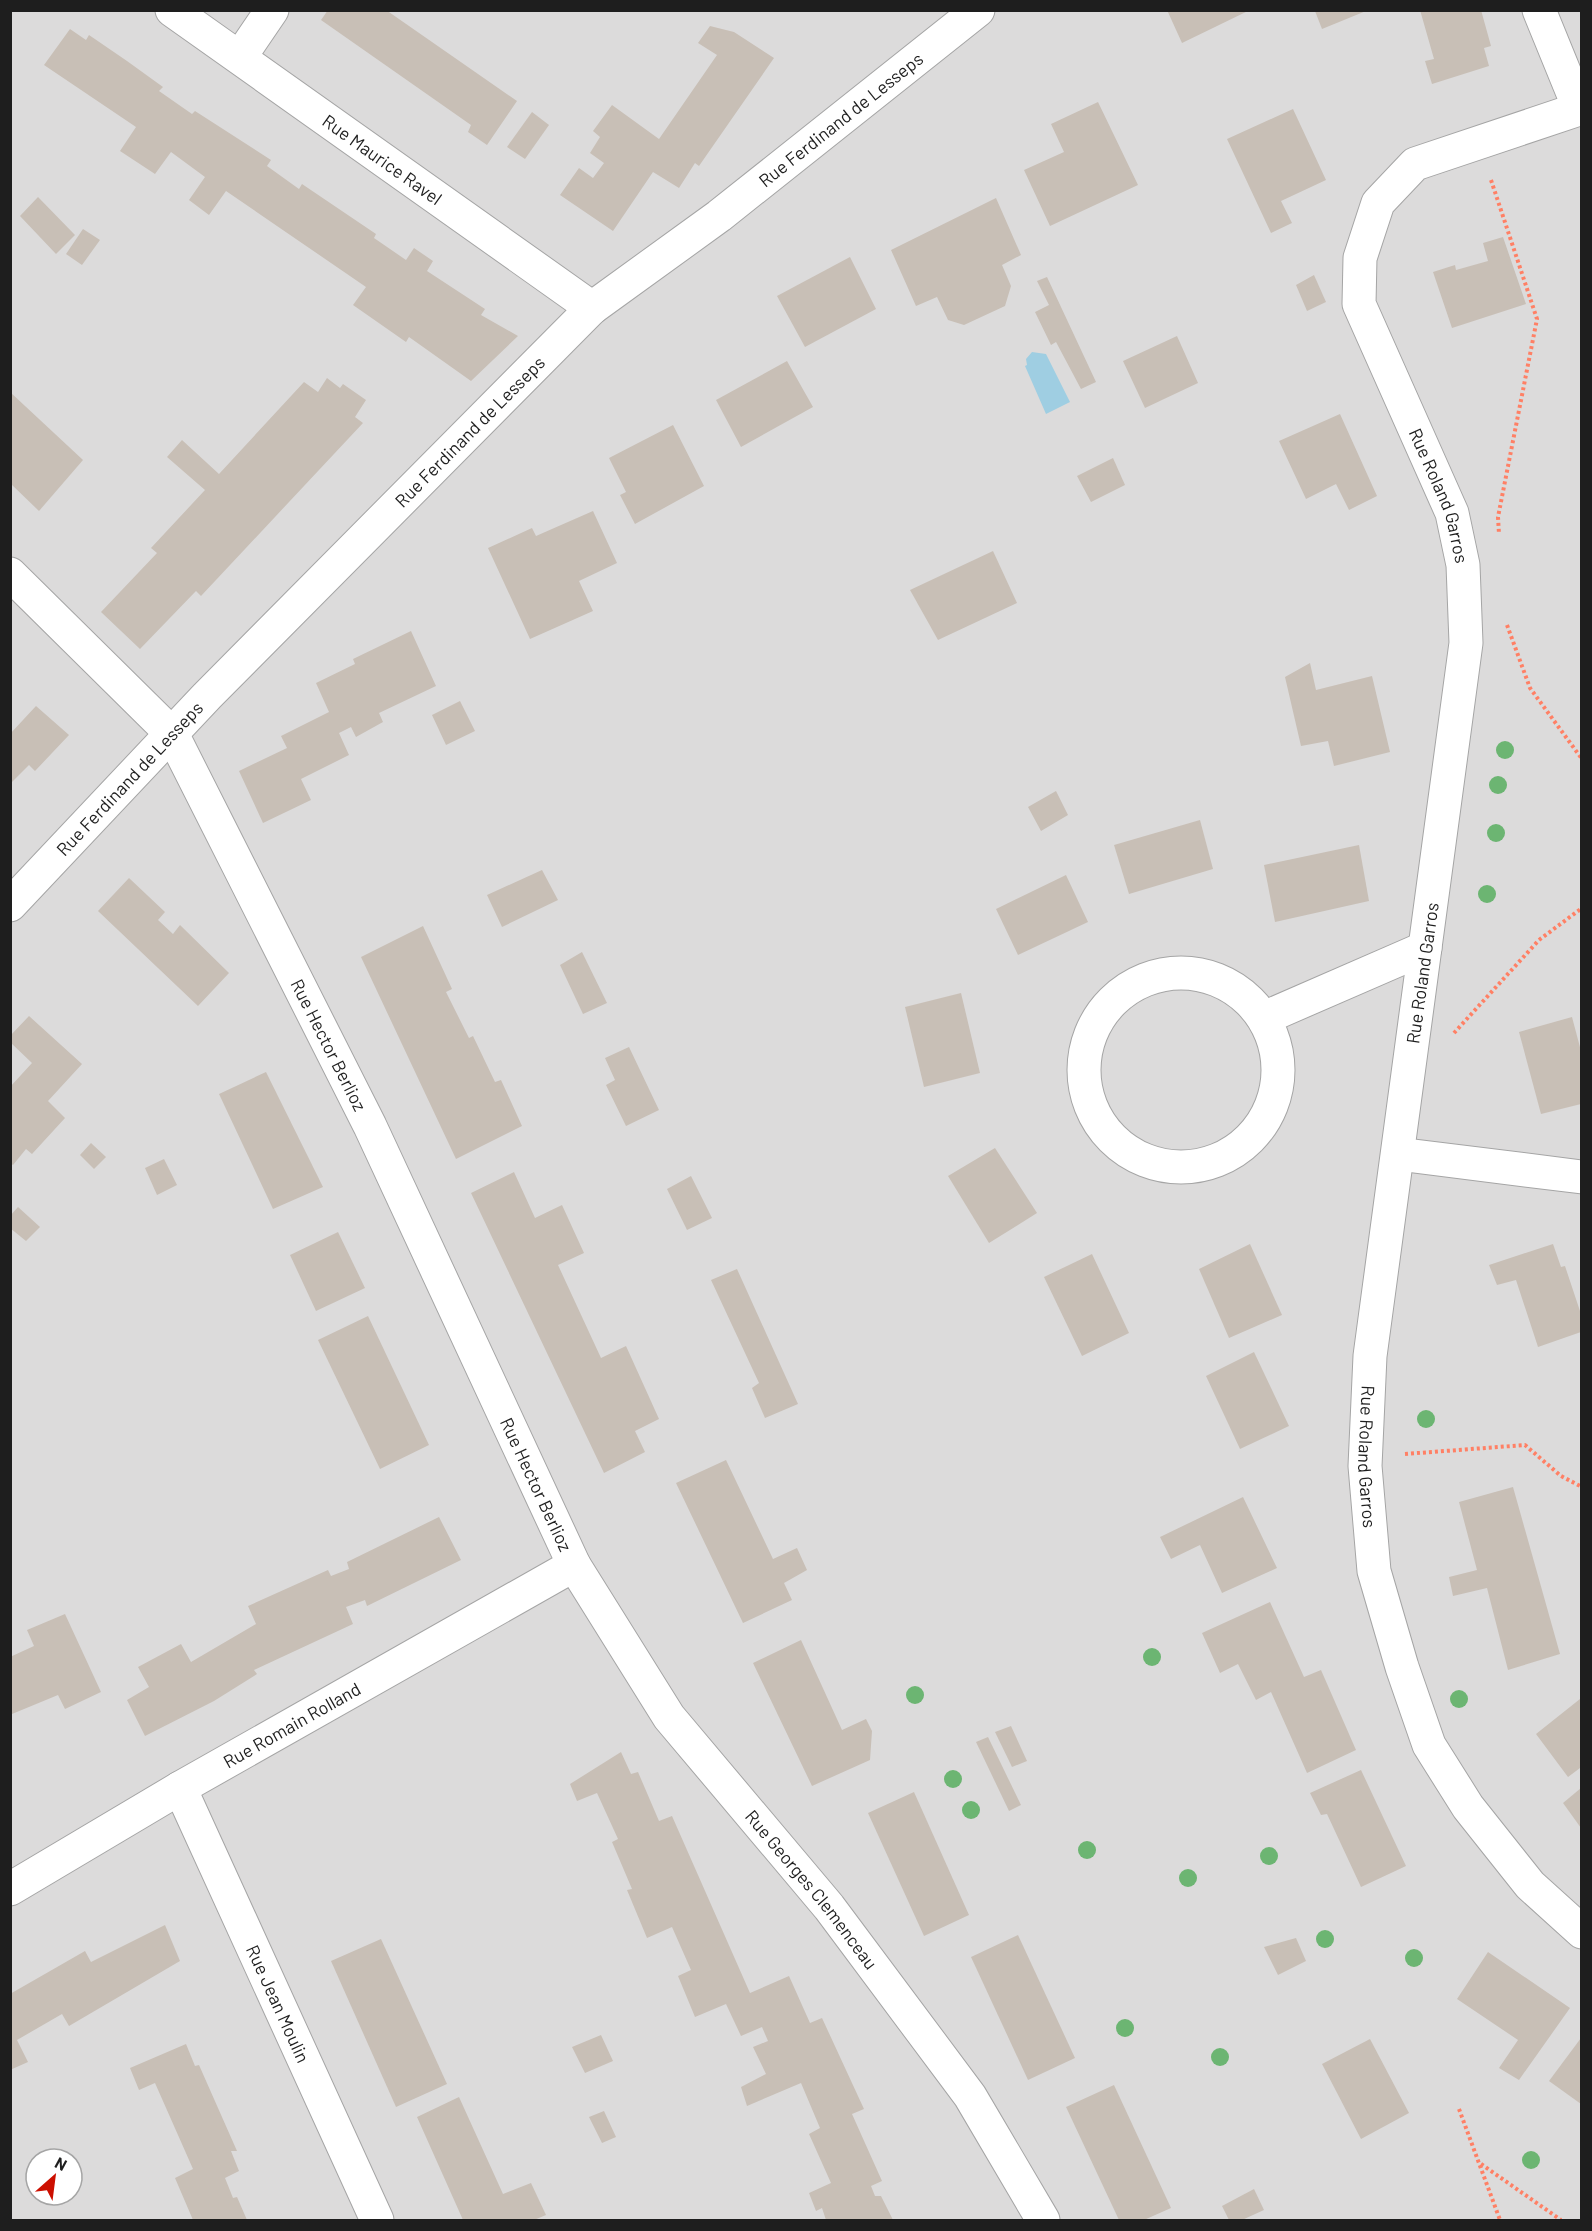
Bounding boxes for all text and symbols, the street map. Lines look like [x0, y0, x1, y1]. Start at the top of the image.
street label: Rue Ferdinand de Lesseps [754, 47, 927, 191]
street label: Rue Maurice Ravel [318, 109, 446, 209]
street label: Rue Ferdinand de Lesseps [390, 351, 549, 511]
street label: Rue Roland Garros [1405, 425, 1473, 565]
street label: Rue Ferdinand de Lesseps [51, 697, 207, 860]
street label: Rue Roland Garros [1401, 901, 1443, 1045]
street label: Rue Hector Berlioz [287, 975, 372, 1115]
street label: Rue Roland Garros [1354, 1385, 1381, 1529]
street label: Rue Hector Berlioz [496, 1414, 577, 1555]
street label: Rue Romain Rolland [219, 1677, 364, 1772]
street label: Rue Georges Clemenceau [741, 1805, 882, 1973]
street label: Rue Jean Moulin [242, 1941, 315, 2066]
north arrow [24, 2147, 84, 2207]
text: N [52, 2152, 70, 2174]

